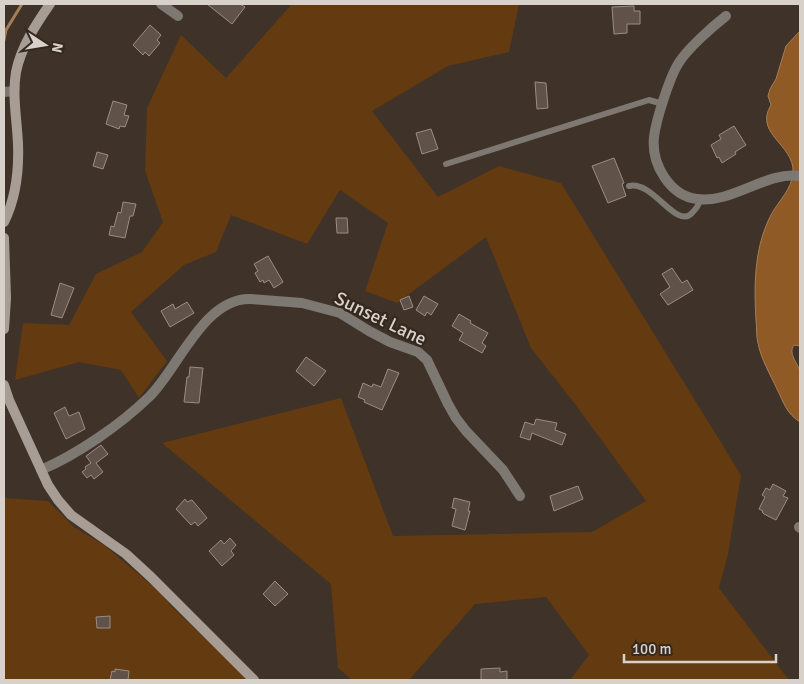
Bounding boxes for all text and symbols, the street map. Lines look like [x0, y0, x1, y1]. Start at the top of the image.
north arrow [20, 20, 70, 70]
text: N [48, 41, 67, 54]
street label: Sunset Lane [331, 286, 430, 351]
scale bar [624, 632, 776, 664]
text: 100 m [632, 640, 672, 658]

